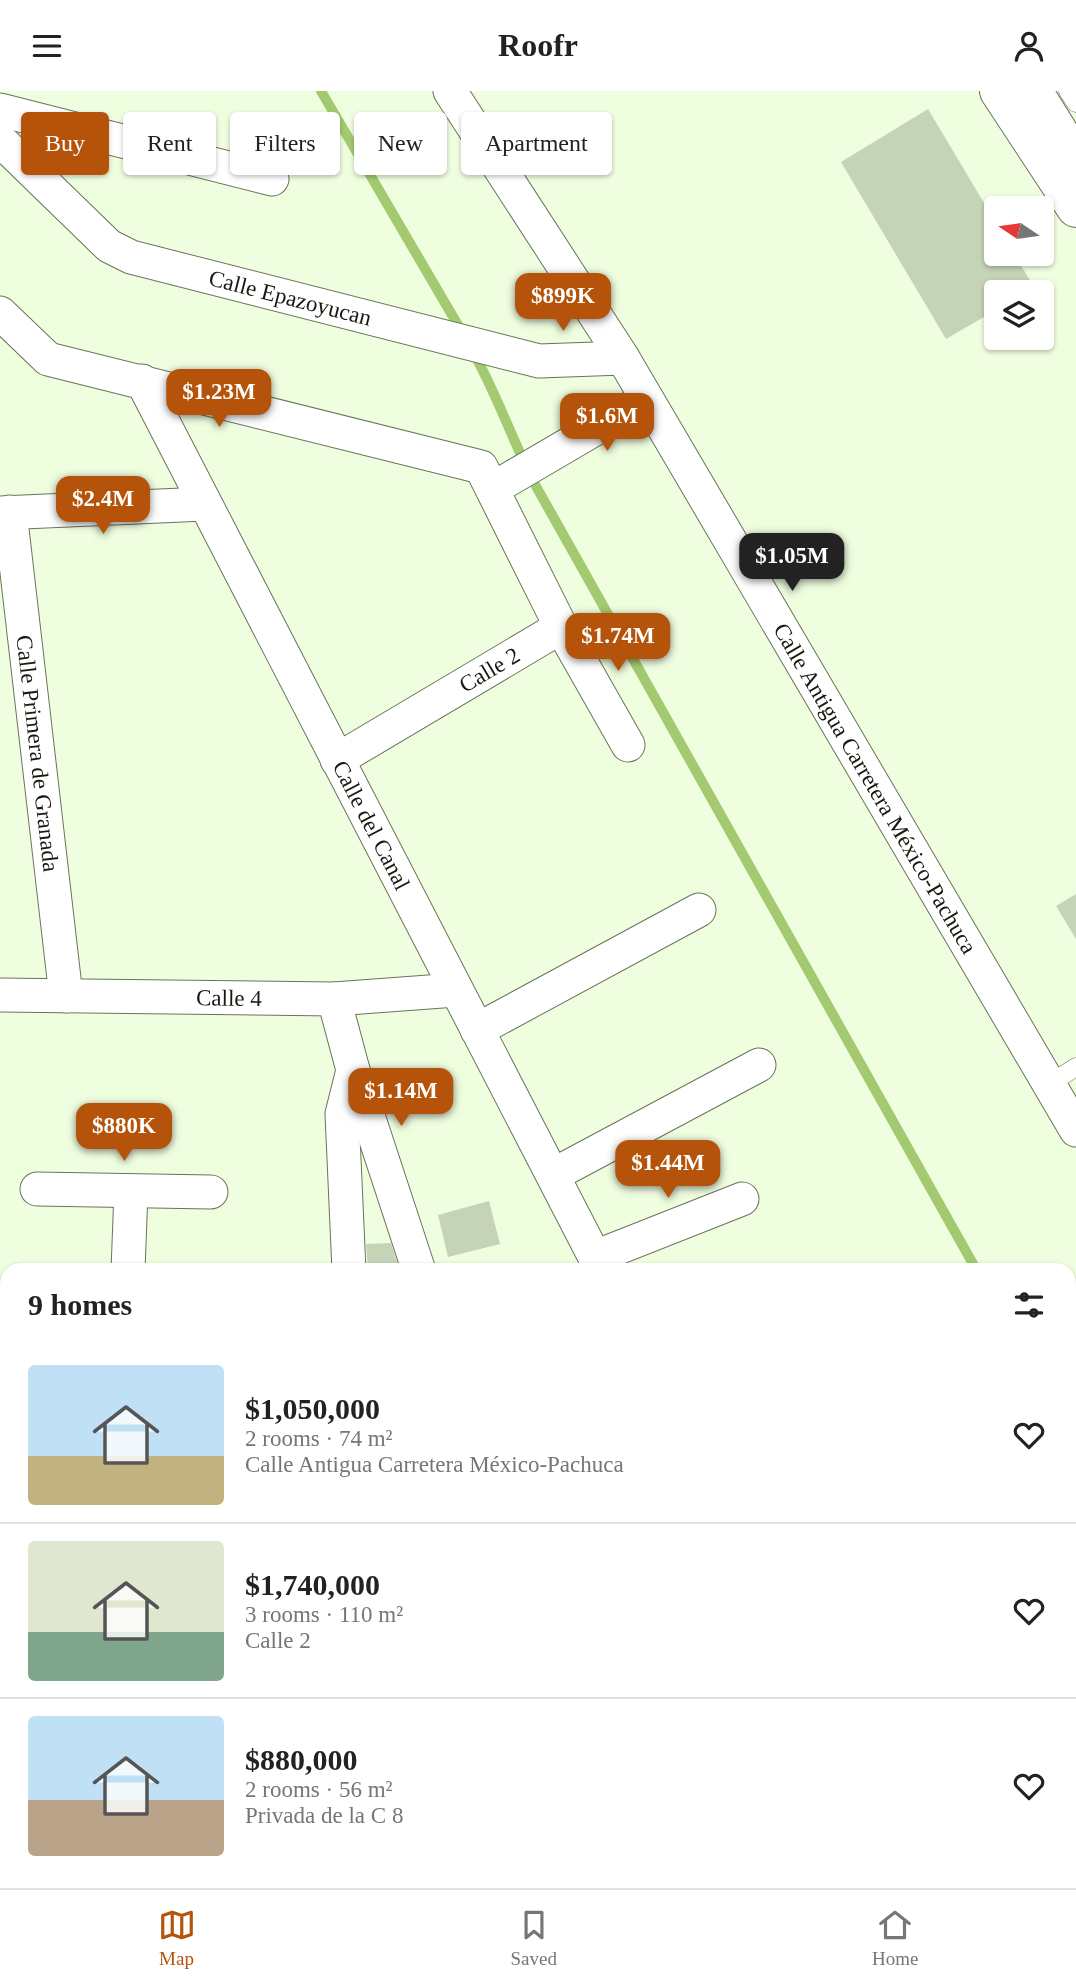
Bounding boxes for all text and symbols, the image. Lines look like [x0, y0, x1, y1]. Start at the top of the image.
icon: menu [28, 27, 66, 65]
text: Roofr [498, 27, 578, 63]
icon: person [1010, 27, 1048, 65]
chip: Buy [21, 112, 109, 175]
chip: Rent [123, 112, 216, 175]
chip: Filters [230, 112, 340, 175]
chip: New [354, 112, 447, 175]
chip: Apartment [461, 112, 612, 175]
north arrow [984, 196, 1054, 266]
map controls [984, 196, 1054, 350]
street label: Calle Epazoyucan [206, 265, 375, 330]
pin: $899K [514, 273, 612, 333]
button: layers [984, 280, 1054, 350]
text: $899K [531, 283, 595, 308]
pin: $1.23M [162, 369, 276, 429]
text: $1.23M [182, 379, 256, 404]
pin: $1.6M [558, 393, 656, 453]
text: $1.6M [576, 403, 638, 428]
pin: $2.4M [54, 477, 152, 536]
text: $2.4M [72, 486, 134, 511]
pin: $1.05M [735, 533, 849, 593]
text: $1.05M [755, 543, 829, 568]
pin: $1.74M [561, 613, 675, 673]
street label: Calle Antigua Carretera México-Pachuca [769, 619, 982, 958]
text: $1.74M [581, 623, 655, 648]
street label: Calle Primera de Granada [12, 634, 64, 873]
street label: Calle 2 [455, 642, 524, 697]
street label: Calle del Canal [328, 756, 415, 894]
street label: Calle 4 [196, 985, 263, 1011]
pin: $1.14M [344, 1069, 458, 1128]
text: $1.14M [364, 1078, 438, 1103]
pin: $880K [75, 1103, 173, 1163]
text: $880K [92, 1113, 156, 1138]
pin: $1.44M [611, 1141, 725, 1200]
text: $1.44M [631, 1150, 705, 1175]
icon: filters [1010, 1286, 1048, 1324]
text: 9 homes [28, 1288, 132, 1321]
text: $1,050,000 [245, 1392, 380, 1425]
icon: home [84, 1393, 168, 1477]
icon: heart [1010, 1416, 1048, 1454]
text: 2 rooms · 74 m² [245, 1426, 392, 1451]
text: Calle Antigua Carretera México-Pachuca [245, 1452, 624, 1477]
text: $1,740,000 [245, 1568, 380, 1601]
icon: home [84, 1569, 168, 1653]
icon: heart [1010, 1592, 1048, 1630]
text: 3 rooms · 110 m² [245, 1602, 403, 1627]
text: Calle 2 [245, 1628, 311, 1653]
text: $880,000 [245, 1743, 358, 1776]
icon: home [84, 1744, 168, 1828]
icon: heart [1010, 1767, 1048, 1805]
text: 2 rooms · 56 m² [245, 1777, 392, 1802]
text: Privada de la C 8 [245, 1803, 403, 1828]
tab: Map [158, 1906, 196, 1970]
tab: Saved [511, 1906, 557, 1970]
tab: Home [872, 1906, 918, 1970]

